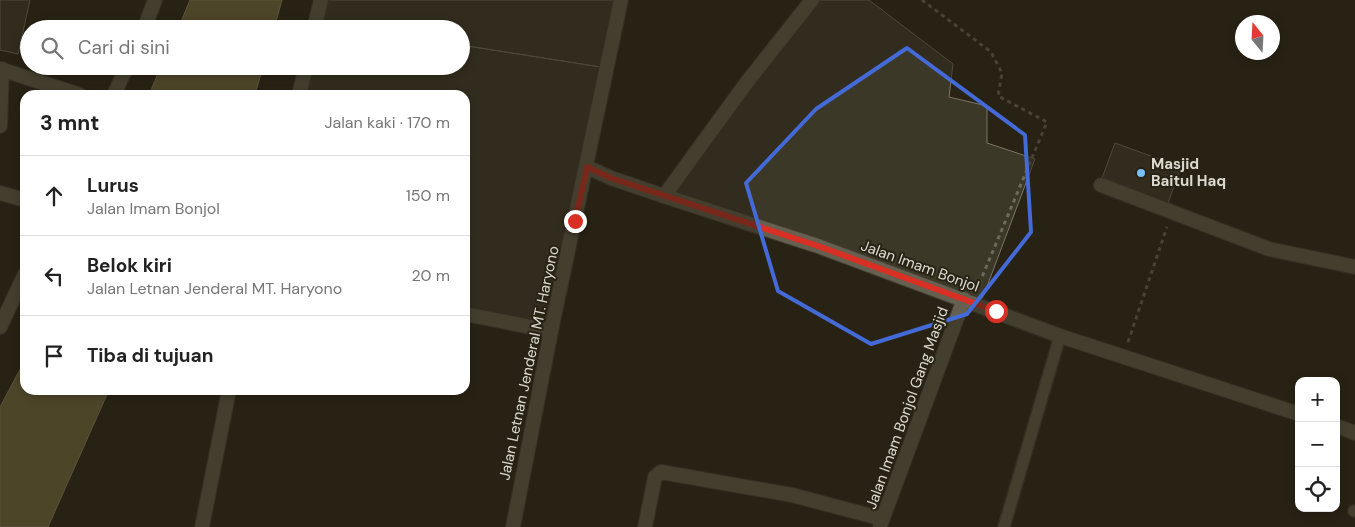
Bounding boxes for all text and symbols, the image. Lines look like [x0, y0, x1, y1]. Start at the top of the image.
north arrow [1235, 15, 1280, 60]
search box [20, 20, 470, 75]
icon: search [38, 34, 66, 62]
text: Cari di sini [78, 35, 170, 60]
text: 3 mnt [40, 109, 99, 137]
text: Jalan kaki · 170 m [325, 112, 450, 133]
place label: Masjid Baitul Haq [1151, 154, 1226, 191]
marker: Masjid Baitul Haq [1135, 167, 1147, 179]
text: Lurus [87, 173, 139, 198]
icon: ahead [40, 182, 68, 210]
text: 150 m [406, 185, 450, 206]
text: Jalan Imam Bonjol [87, 198, 220, 219]
route end [564, 210, 587, 233]
street label: Jalan Imam Bonjol [858, 235, 982, 297]
street label: Jalan Letnan Jenderal MT. Haryono [494, 244, 564, 482]
text: Belok kiri [87, 253, 172, 278]
icon: left [40, 262, 68, 290]
text: 20 m [411, 265, 450, 286]
text: Jalan Letnan Jenderal MT. Haryono [87, 278, 342, 299]
route start [985, 300, 1008, 323]
street label: Jalan Imam Bonjol Gang Masjid [861, 304, 953, 512]
icon: arrive [40, 342, 68, 370]
text: Tiba di tujuan [87, 343, 213, 368]
map controls [1295, 377, 1340, 512]
button: + [1295, 377, 1340, 422]
button: − [1295, 422, 1340, 467]
button: locate [1295, 467, 1340, 512]

